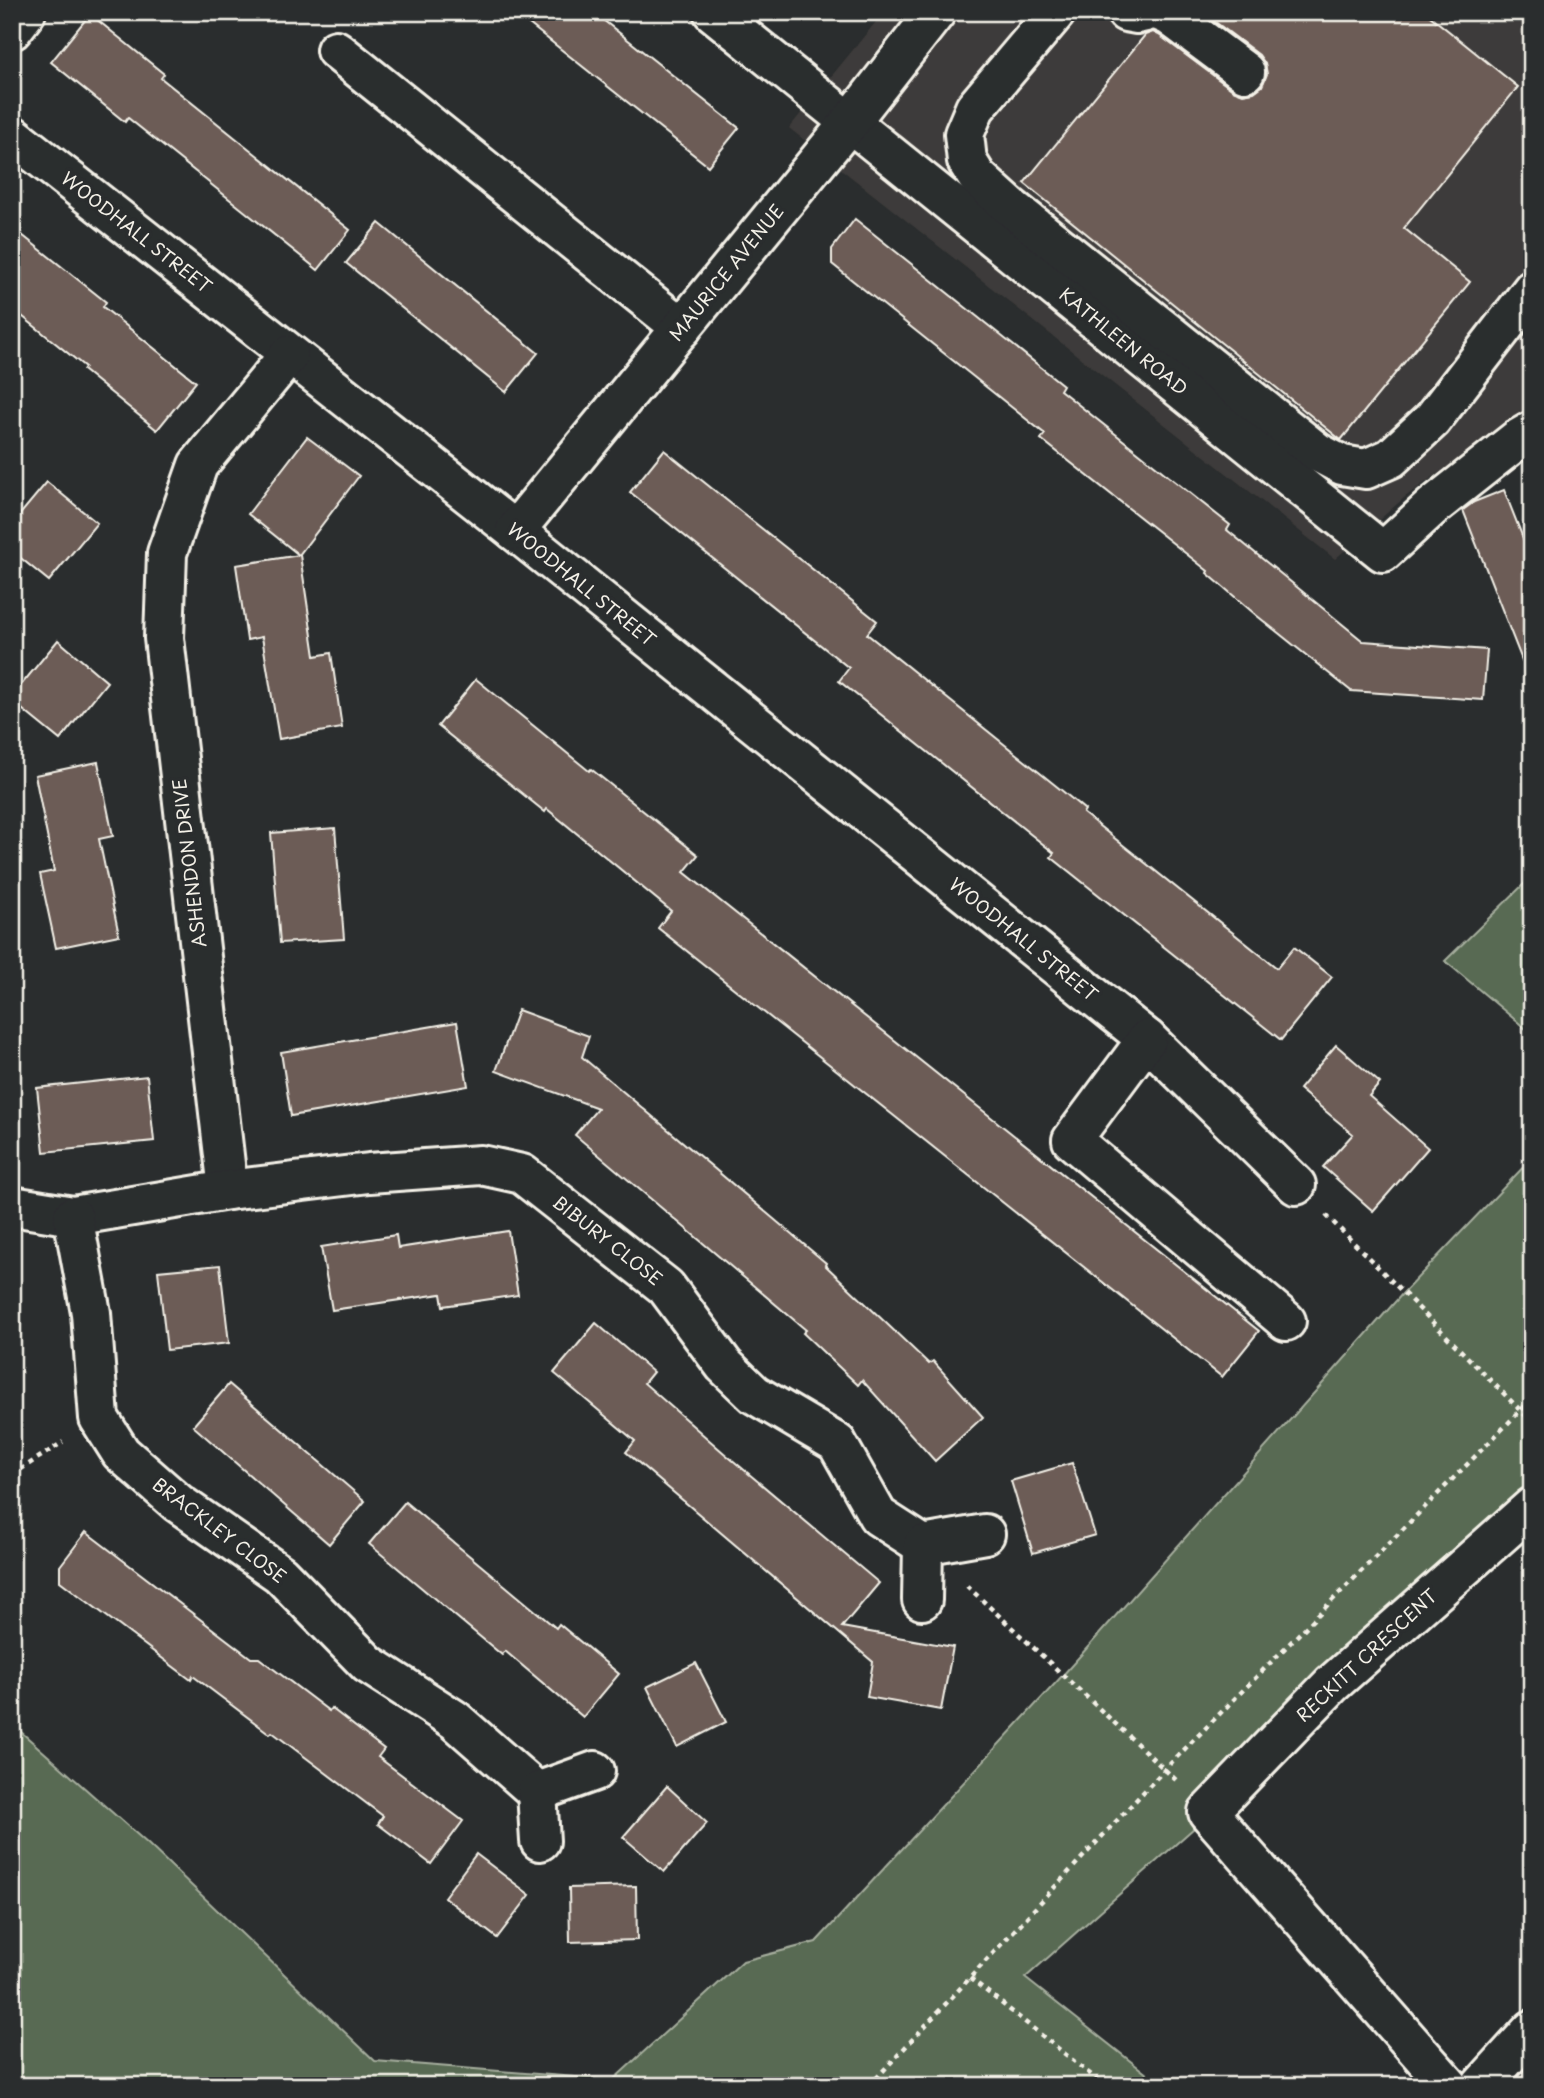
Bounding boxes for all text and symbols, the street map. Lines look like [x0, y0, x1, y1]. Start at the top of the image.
street label: WOODHALL STREET [56, 165, 218, 300]
street label: MAURICE AVENUE [662, 198, 789, 346]
street label: KATHLEEN ROAD [1054, 281, 1194, 401]
street label: WOODHALL STREET [502, 515, 663, 653]
street label: ASHENDON DRIVE [165, 777, 212, 949]
street label: WOODHALL STREET [944, 870, 1105, 1008]
street label: BIBURY CLOSE [547, 1188, 669, 1291]
street label: BRACKLEY CLOSE [147, 1470, 292, 1589]
street label: RECKITT CRESCENT [1289, 1582, 1443, 1728]

